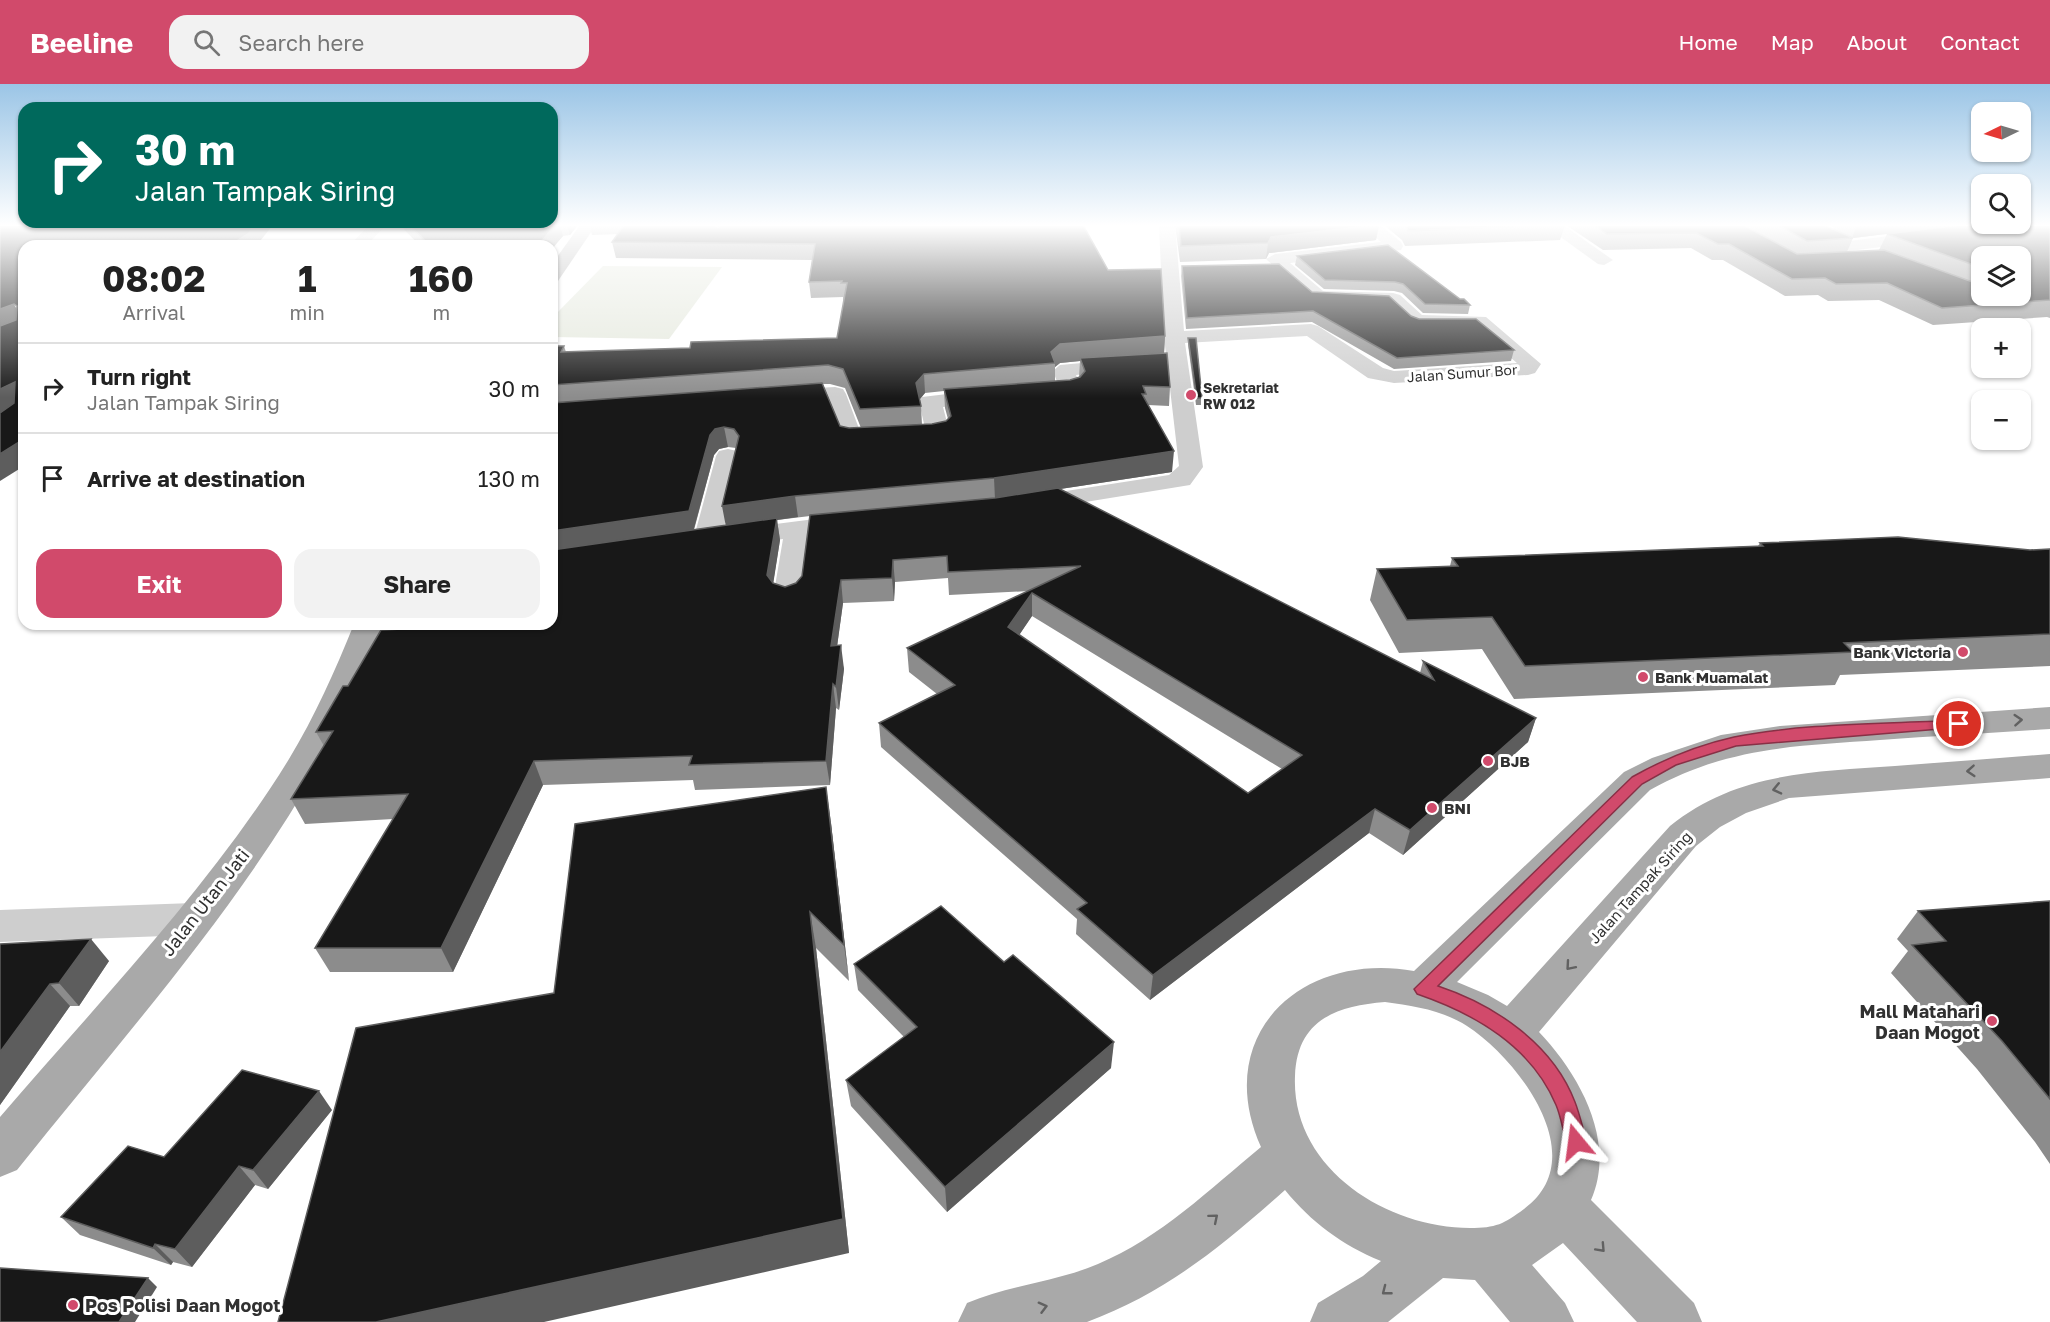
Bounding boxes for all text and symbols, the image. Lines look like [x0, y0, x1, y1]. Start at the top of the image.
search box [169, 15, 589, 69]
text: Beeline [30, 26, 133, 59]
icon: search [190, 26, 223, 59]
text: Search here [238, 29, 364, 56]
text: Home [1678, 29, 1738, 55]
text: Map [1771, 29, 1814, 55]
text: About [1847, 29, 1907, 55]
text: Contact [1940, 29, 2020, 55]
north arrow [1971, 102, 2031, 162]
map controls [1971, 102, 2031, 450]
text: 30 m [135, 124, 235, 174]
icon: right [36, 126, 114, 204]
button: search [1971, 174, 2031, 234]
text: Jalan Tampak Siring [135, 175, 395, 207]
button: layers [1971, 246, 2031, 306]
text: 08:02 [102, 257, 205, 300]
text: 1 [298, 257, 317, 300]
text: 160 [409, 257, 474, 300]
text: Arrival [122, 300, 185, 324]
text: min [290, 300, 325, 324]
text: m [433, 300, 450, 324]
button: + [1971, 318, 2031, 378]
street label: Jalan Sumur Bor [1406, 361, 1518, 385]
text: Turn right [87, 363, 191, 390]
icon: right [36, 372, 69, 405]
text: 30 m [489, 375, 540, 402]
place label: Sekretariat RW 012 [1203, 379, 1279, 412]
marker: Sekretariat RW 012 [1184, 388, 1198, 402]
text: Jalan Tampak Siring [87, 390, 280, 414]
button: − [1971, 390, 2031, 450]
icon: arrive [36, 462, 69, 495]
text: Arrive at destination [87, 465, 305, 492]
text: 130 m [478, 465, 540, 492]
button: Exit [36, 549, 282, 618]
button: Share [294, 549, 540, 618]
place label: Bank Victoria [1853, 643, 1951, 661]
marker: Bank Victoria [1956, 645, 1970, 659]
place label: Bank Muamalat [1655, 668, 1768, 686]
marker: Bank Muamalat [1636, 670, 1650, 684]
pin [1933, 698, 1984, 749]
icon: arrive [1942, 707, 1975, 740]
one-way arrow [2014, 714, 2023, 727]
place label: BJB [1500, 752, 1530, 770]
marker: BJB [1481, 754, 1495, 768]
one-way arrow [1966, 764, 1975, 777]
one-way arrow [1772, 781, 1782, 794]
place label: BNI [1444, 799, 1471, 817]
marker: BNI [1425, 801, 1439, 815]
street label: Jalan Tampak Siring [1585, 827, 1695, 947]
street label: Jalan Utan Jati [156, 844, 254, 960]
one-way arrow [1566, 960, 1577, 970]
place label: Mall Matahari Daan Mogot [1860, 1000, 1980, 1043]
marker: Mall Matahari Daan Mogot [1985, 1014, 1999, 1028]
position arrow [1544, 1110, 1608, 1174]
one-way arrow [1207, 1214, 1218, 1225]
one-way arrow [1594, 1241, 1605, 1252]
one-way arrow [1382, 1283, 1393, 1294]
place label: Pos Polisi Daan Mogot [85, 1294, 280, 1316]
marker: Pos Polisi Daan Mogot [66, 1298, 80, 1312]
one-way arrow [1038, 1302, 1048, 1315]

